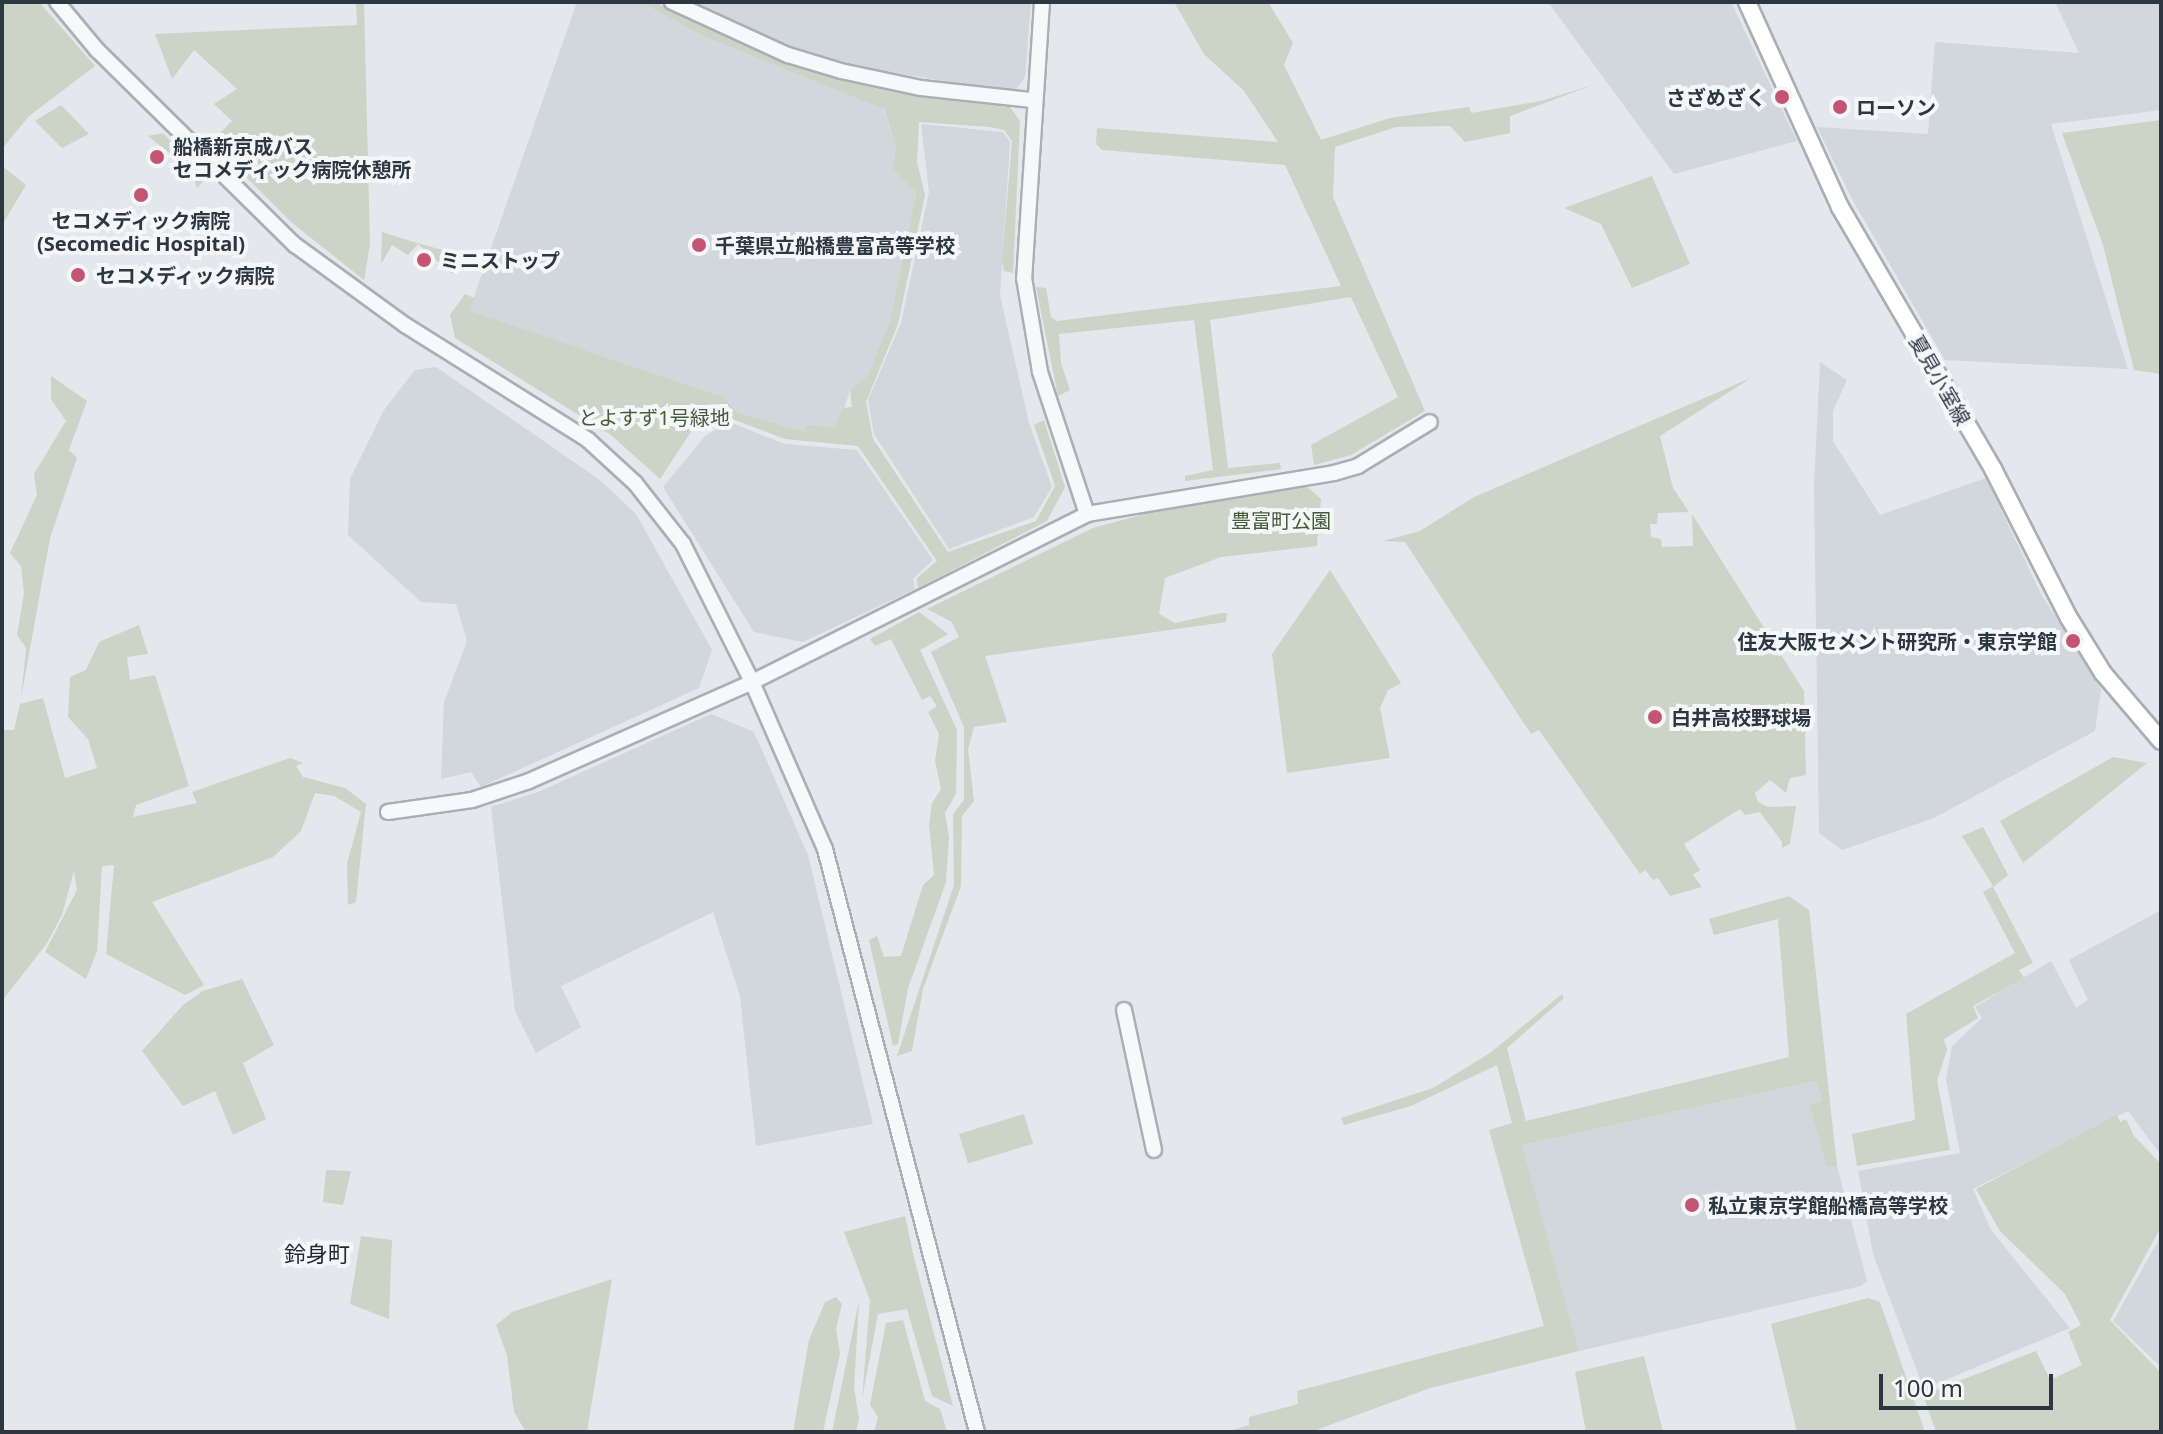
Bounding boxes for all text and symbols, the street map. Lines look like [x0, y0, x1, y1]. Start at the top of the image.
place label: さざめざく [1666, 85, 1766, 109]
marker: さざめざく [1773, 88, 1791, 106]
place label: ローソン [1856, 95, 1936, 119]
marker: ローソン [1831, 98, 1849, 116]
place label: 船橋新京成バス セコメディック病院休憩所 [173, 134, 413, 181]
marker: 船橋新京成バス セコメディック病院休憩所 [148, 148, 166, 166]
marker: セコメディック病院 (Secomedic Hospital) [132, 186, 150, 204]
place label: セコメディック病院 (Secomedic Hospital) [37, 208, 245, 255]
place label: 千葉県立船橋豊富高等学校 [715, 233, 955, 257]
marker: 千葉県立船橋豊富高等学校 [690, 236, 708, 254]
place label: ミニストップ [440, 248, 560, 272]
marker: ミニストップ [415, 251, 433, 269]
place label: セコメディック病院 [96, 263, 276, 287]
marker: セコメディック病院 [67, 264, 89, 286]
street label: 夏見小室線 [1905, 331, 1975, 429]
park label: とよすず1号緑地 [578, 405, 730, 429]
park label: 豊富町公園 [1231, 508, 1331, 532]
place label: 住友大阪セメント研究所・東京学館 [1737, 629, 2057, 653]
marker: 住友大阪セメント研究所・東京学館 [2064, 632, 2082, 650]
place label: 白井高校野球場 [1671, 705, 1811, 729]
marker: 白井高校野球場 [1646, 708, 1664, 726]
place label: 私立東京学館船橋高等学校 [1708, 1193, 1948, 1217]
marker: 私立東京学館船橋高等学校 [1683, 1196, 1701, 1214]
district label: 鈴身町 [284, 1241, 350, 1267]
scale bar [1883, 1358, 2057, 1408]
text: 100 m [1893, 1371, 1963, 1404]

